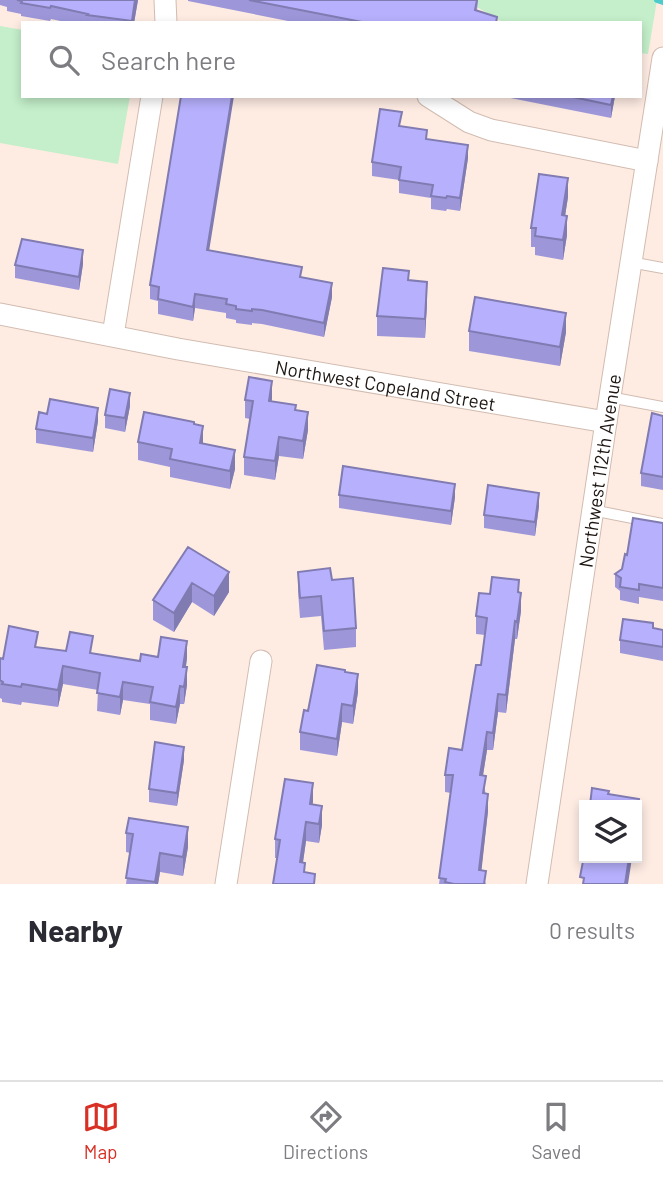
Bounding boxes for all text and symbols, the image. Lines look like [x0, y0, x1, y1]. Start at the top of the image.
search box [21, 21, 642, 98]
icon: search [45, 41, 83, 79]
text: Search here [101, 44, 236, 75]
street label: Northwest Copeland Street [274, 354, 498, 415]
street label: Northwest 112th Avenue [573, 372, 625, 569]
map controls [579, 800, 642, 863]
button: layers [579, 800, 642, 863]
text: Nearby [28, 912, 123, 948]
text: 0 results [549, 916, 635, 944]
tab: Map [82, 1098, 120, 1163]
tab: Directions [283, 1098, 368, 1163]
tab: Saved [531, 1098, 581, 1163]

